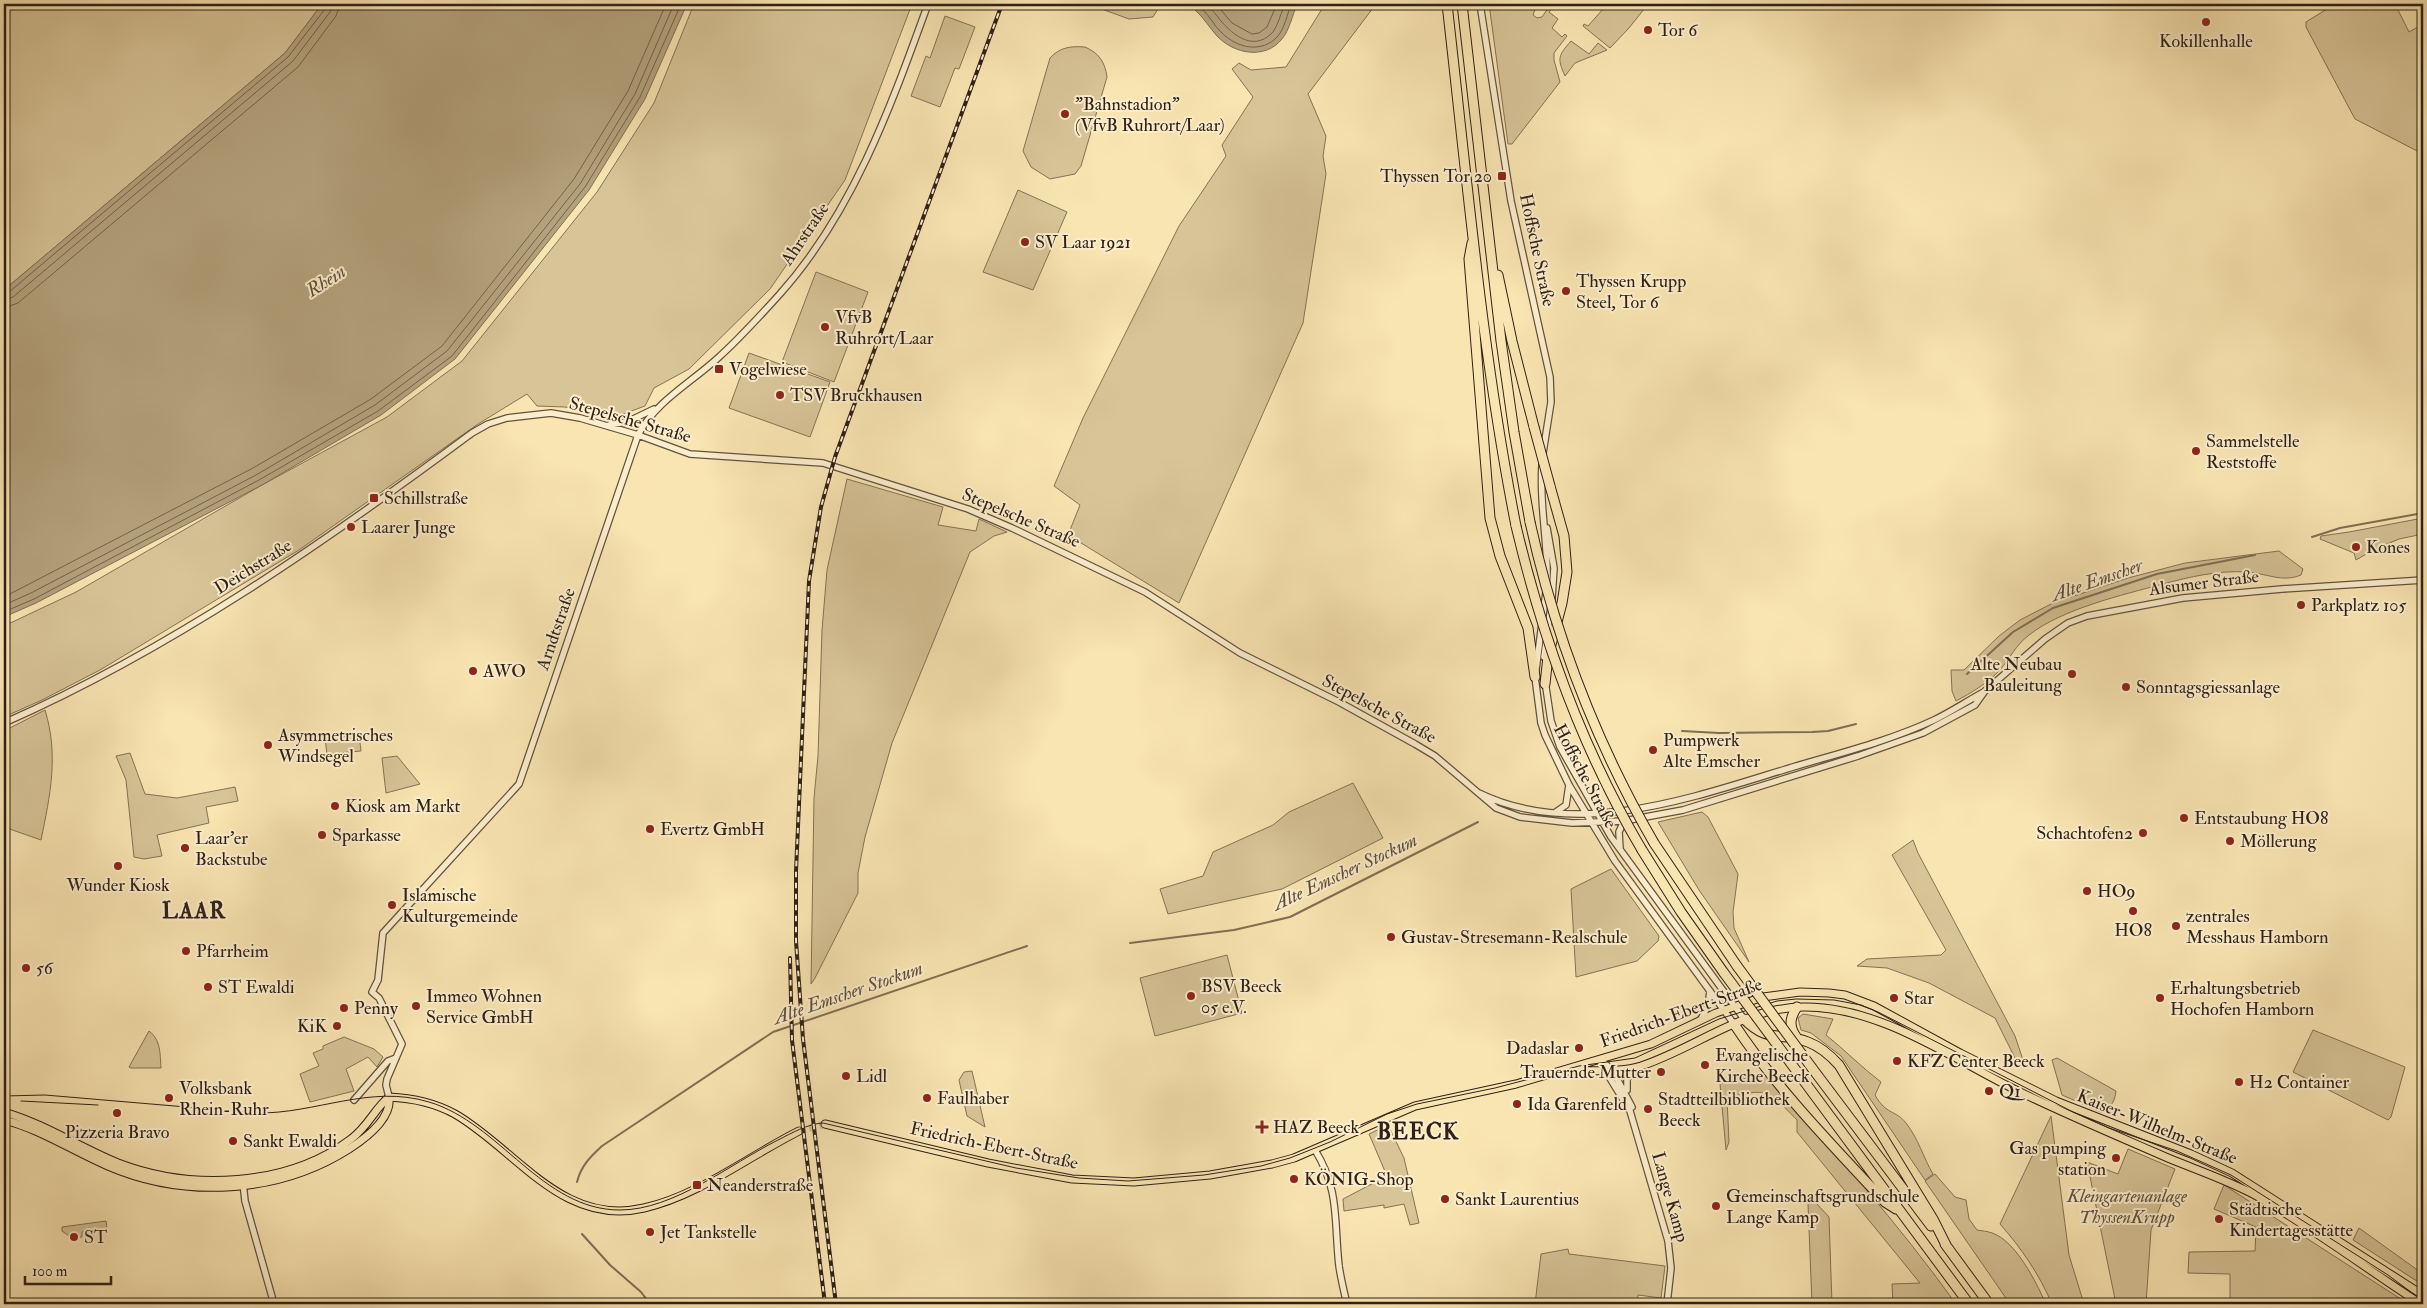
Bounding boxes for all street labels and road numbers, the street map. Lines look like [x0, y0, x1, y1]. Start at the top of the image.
street label: Hoffsche Straße [1514, 191, 1560, 309]
street label: Ahrstraße [775, 198, 835, 271]
street label: Stepelsche Straße [566, 392, 694, 449]
street label: Stepelsche Straße [959, 483, 1084, 553]
street label: Deichstraße [210, 534, 296, 600]
street label: Alsumer Straße [2147, 565, 2261, 601]
street label: Arndtstraße [531, 584, 581, 674]
street label: Stepelsche Straße [1318, 669, 1440, 749]
street label: Hoffsche Straße [1548, 720, 1622, 833]
street label: Friedrich-Ebert-Straße [1597, 973, 1766, 1053]
street label: Kaiser-Wilhelm-Straße [2073, 1084, 2241, 1170]
street label: Friedrich-Ebert-Straße [908, 1117, 1080, 1175]
street label: Lange Kamp [1646, 1149, 1694, 1245]

